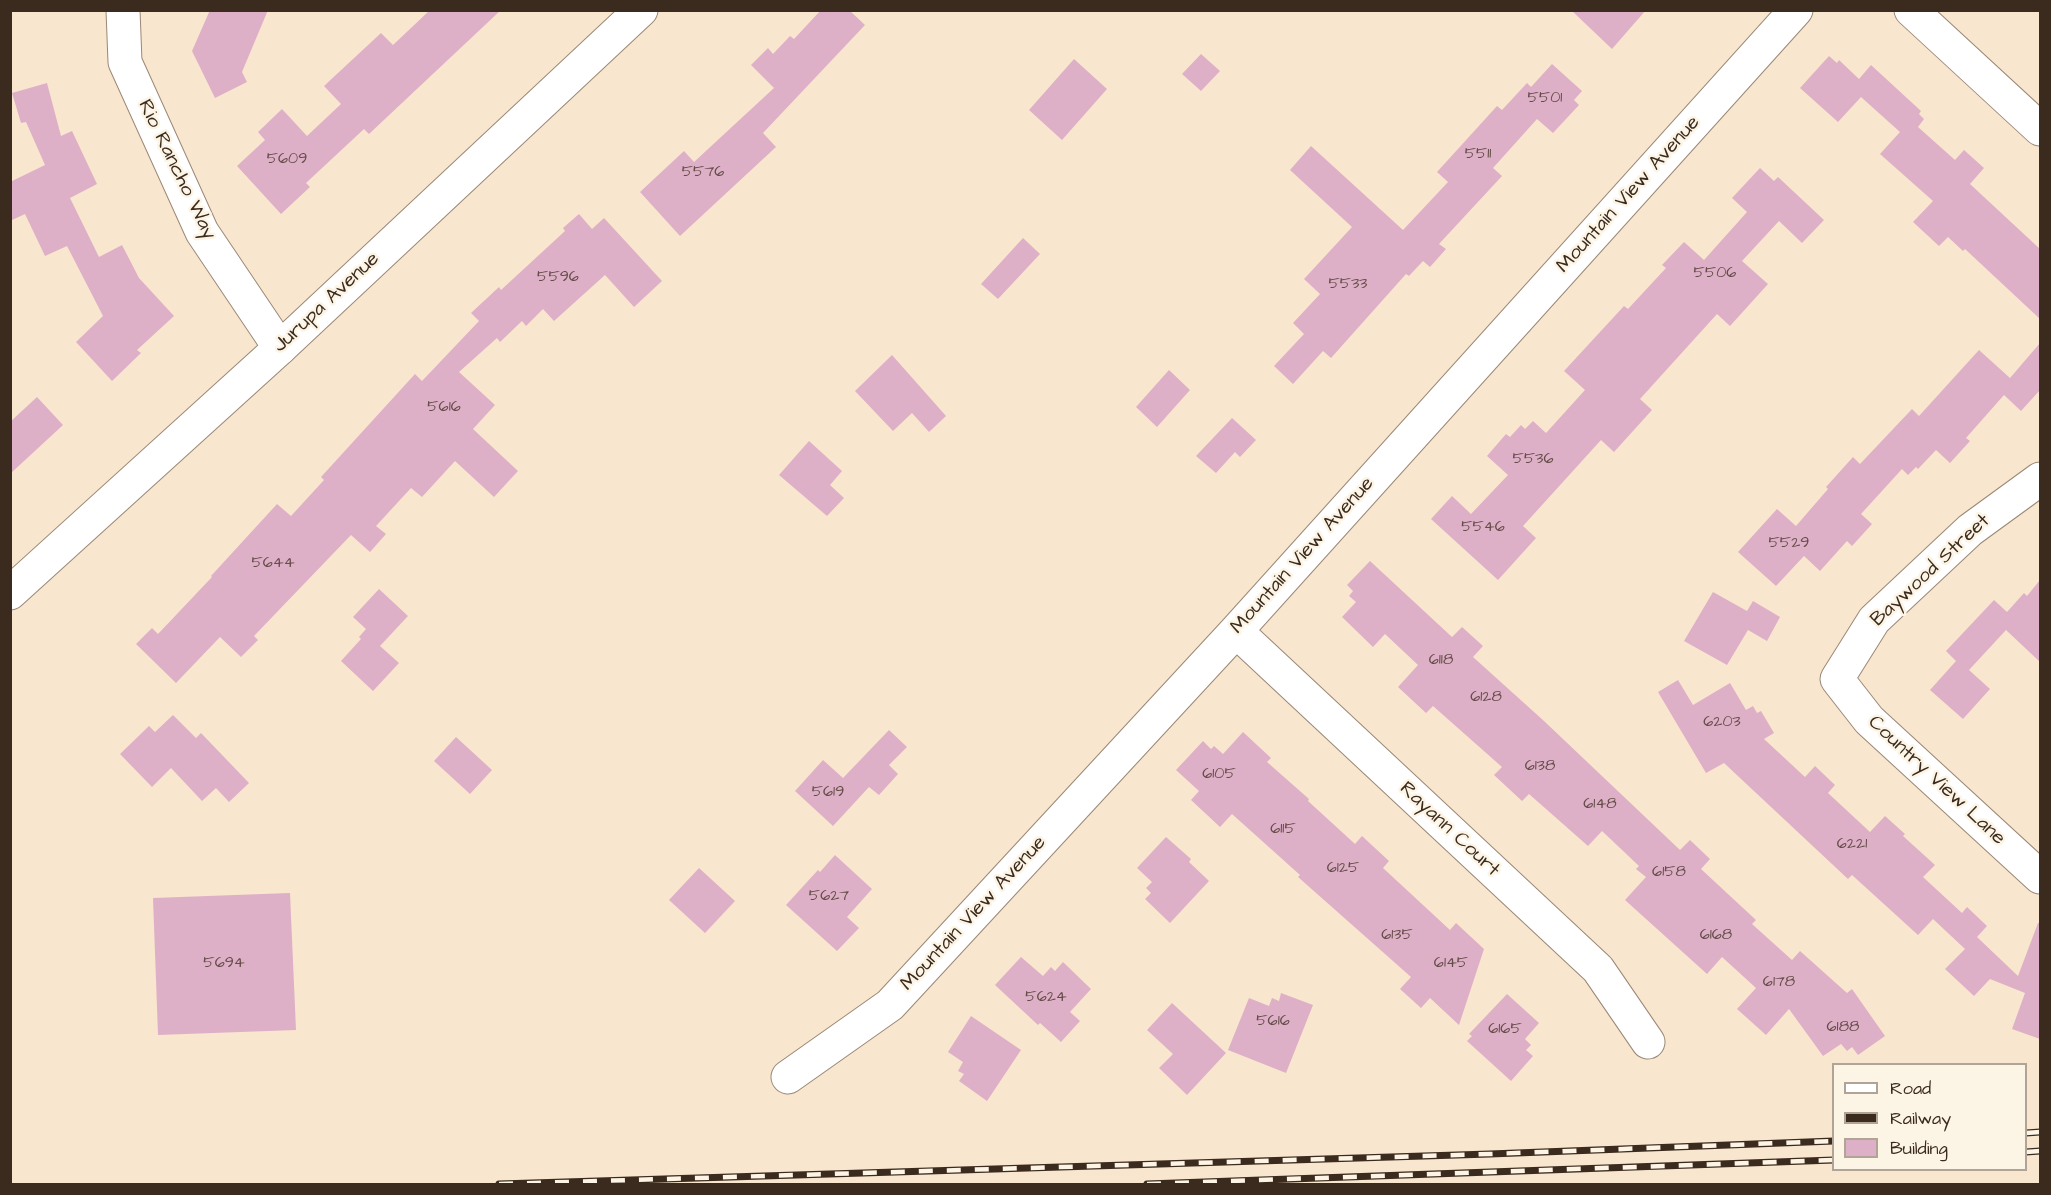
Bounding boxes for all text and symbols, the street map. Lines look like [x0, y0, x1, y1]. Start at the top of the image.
house number: 5501 [1528, 89, 1562, 109]
street label: Rio Rancho Way [132, 96, 220, 244]
street label: Mountain View Avenue [1552, 112, 1706, 278]
house number: 5511 [1465, 145, 1491, 165]
house number: 5609 [267, 150, 307, 170]
house number: 5576 [682, 163, 724, 183]
street label: Jurupa Avenue [269, 248, 385, 358]
house number: 5506 [1694, 264, 1736, 284]
house number: 5596 [537, 268, 579, 288]
house number: 5533 [1329, 275, 1367, 295]
house number: 5616 [427, 398, 461, 418]
house number: 5536 [1513, 450, 1553, 470]
street label: Mountain View Avenue [1226, 473, 1380, 639]
street label: Baywood Street [1867, 510, 1995, 632]
house number: 5546 [1461, 518, 1505, 538]
house number: 5529 [1769, 534, 1809, 554]
house number: 5644 [251, 554, 295, 574]
house number: 6118 [1429, 651, 1453, 671]
house number: 6128 [1470, 688, 1502, 708]
street label: Country View Lane [1862, 711, 2010, 851]
house number: 6203 [1703, 713, 1741, 733]
house number: 6138 [1525, 757, 1555, 777]
house number: 6105 [1202, 765, 1236, 785]
street label: Rayann Court [1394, 777, 1504, 883]
house number: 5619 [812, 783, 844, 803]
house number: 6148 [1583, 795, 1617, 815]
house number: 6115 [1270, 820, 1296, 840]
street label: Mountain View Avenue [896, 832, 1052, 996]
house number: 6221 [1837, 835, 1867, 855]
house number: 6125 [1327, 859, 1359, 879]
house number: 6158 [1652, 863, 1686, 883]
house number: 5627 [809, 887, 849, 907]
house number: 6135 [1381, 926, 1413, 946]
house number: 6168 [1700, 926, 1732, 946]
house number: 5694 [203, 954, 245, 974]
house number: 6145 [1434, 954, 1468, 974]
house number: 6178 [1763, 973, 1795, 993]
house number: 5624 [1025, 988, 1067, 1008]
house number: 5616 [1256, 1012, 1290, 1032]
house number: 6188 [1827, 1018, 1859, 1038]
house number: 6165 [1488, 1020, 1522, 1040]
legend [1832, 1063, 2027, 1171]
text: Road [1890, 1076, 1931, 1101]
text: Railway [1890, 1106, 1951, 1131]
text: Building [1890, 1136, 1948, 1161]

